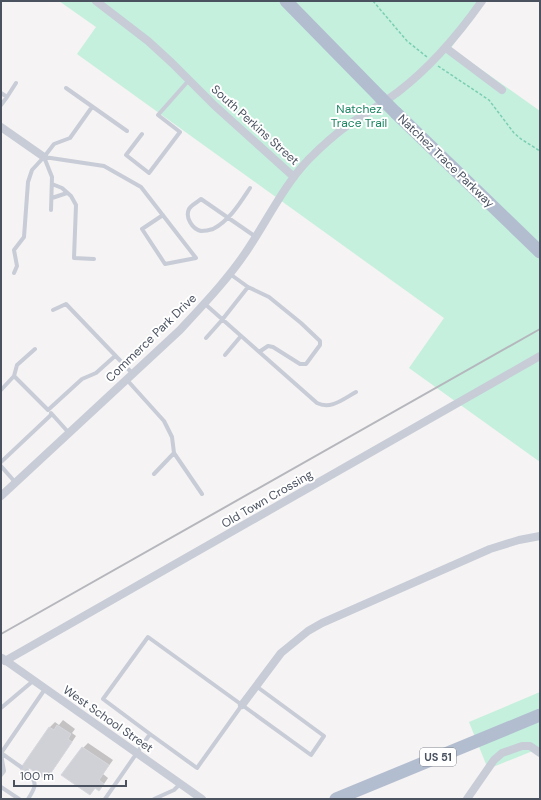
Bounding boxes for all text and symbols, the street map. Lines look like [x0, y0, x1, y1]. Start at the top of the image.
street label: South Perkins Street [208, 81, 302, 169]
park label: Natchez Trace Trail [331, 101, 387, 131]
street label: Natchez Trace Parkway [394, 111, 498, 211]
street label: Commerce Park Drive [102, 290, 200, 386]
street label: Old Town Crossing [218, 466, 316, 532]
street label: West School Street [60, 682, 156, 756]
road number: US 51 [420, 748, 456, 766]
scale bar [14, 762, 126, 788]
text: 100 m [20, 768, 54, 784]

